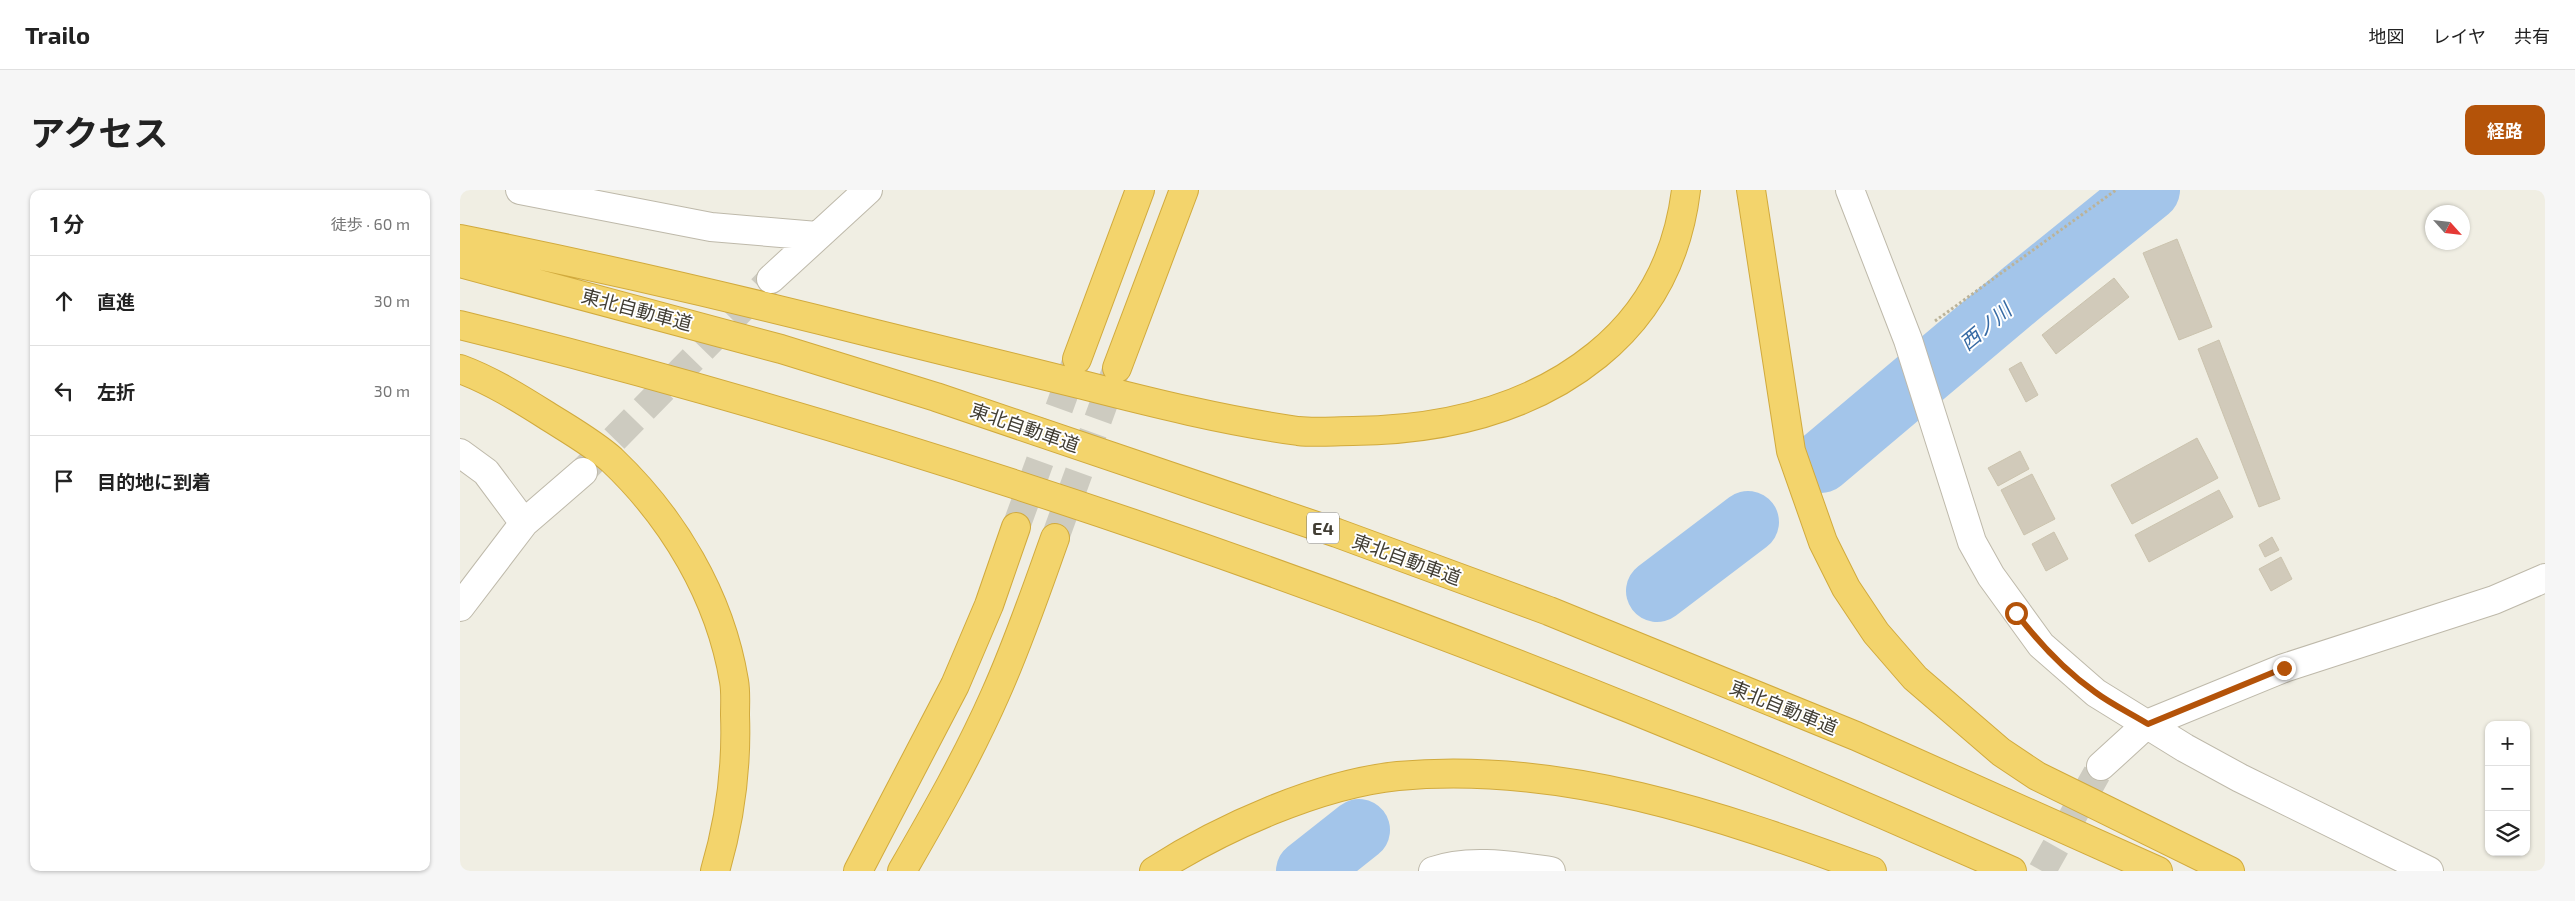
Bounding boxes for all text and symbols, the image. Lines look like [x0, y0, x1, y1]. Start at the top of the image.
text: Trailo [25, 20, 90, 49]
text: 地図 [2369, 25, 2405, 47]
text: レイヤ [2433, 25, 2486, 47]
text: 共有 [2514, 25, 2550, 47]
button: 経路 [2465, 105, 2545, 155]
text: アクセス [30, 111, 168, 153]
north arrow [2425, 205, 2470, 250]
text: 1 分 [50, 211, 85, 236]
text: 徒歩 · 60 m [331, 214, 410, 233]
street label: 東北自動車道 [579, 283, 695, 335]
icon: ahead [50, 287, 78, 315]
text: 直進 [97, 290, 135, 313]
text: 30 m [374, 291, 410, 310]
water label: 西ノ川 [1954, 296, 2017, 354]
icon: left [50, 377, 78, 405]
text: 左折 [97, 380, 135, 403]
text: 30 m [374, 381, 410, 400]
street label: 東北自動車道 [967, 398, 1083, 456]
icon: arrive [50, 467, 78, 495]
text: 目的地に到着 [97, 470, 211, 493]
road number: E4 [1307, 512, 1339, 543]
street label: 東北自動車道 [1349, 529, 1465, 589]
route start [2005, 602, 2028, 625]
route end [2273, 657, 2296, 680]
street label: 東北自動車道 [1727, 675, 1841, 739]
map controls [2485, 721, 2530, 856]
button: + [2485, 721, 2530, 766]
button: − [2485, 766, 2530, 811]
button: layers [2485, 811, 2530, 856]

